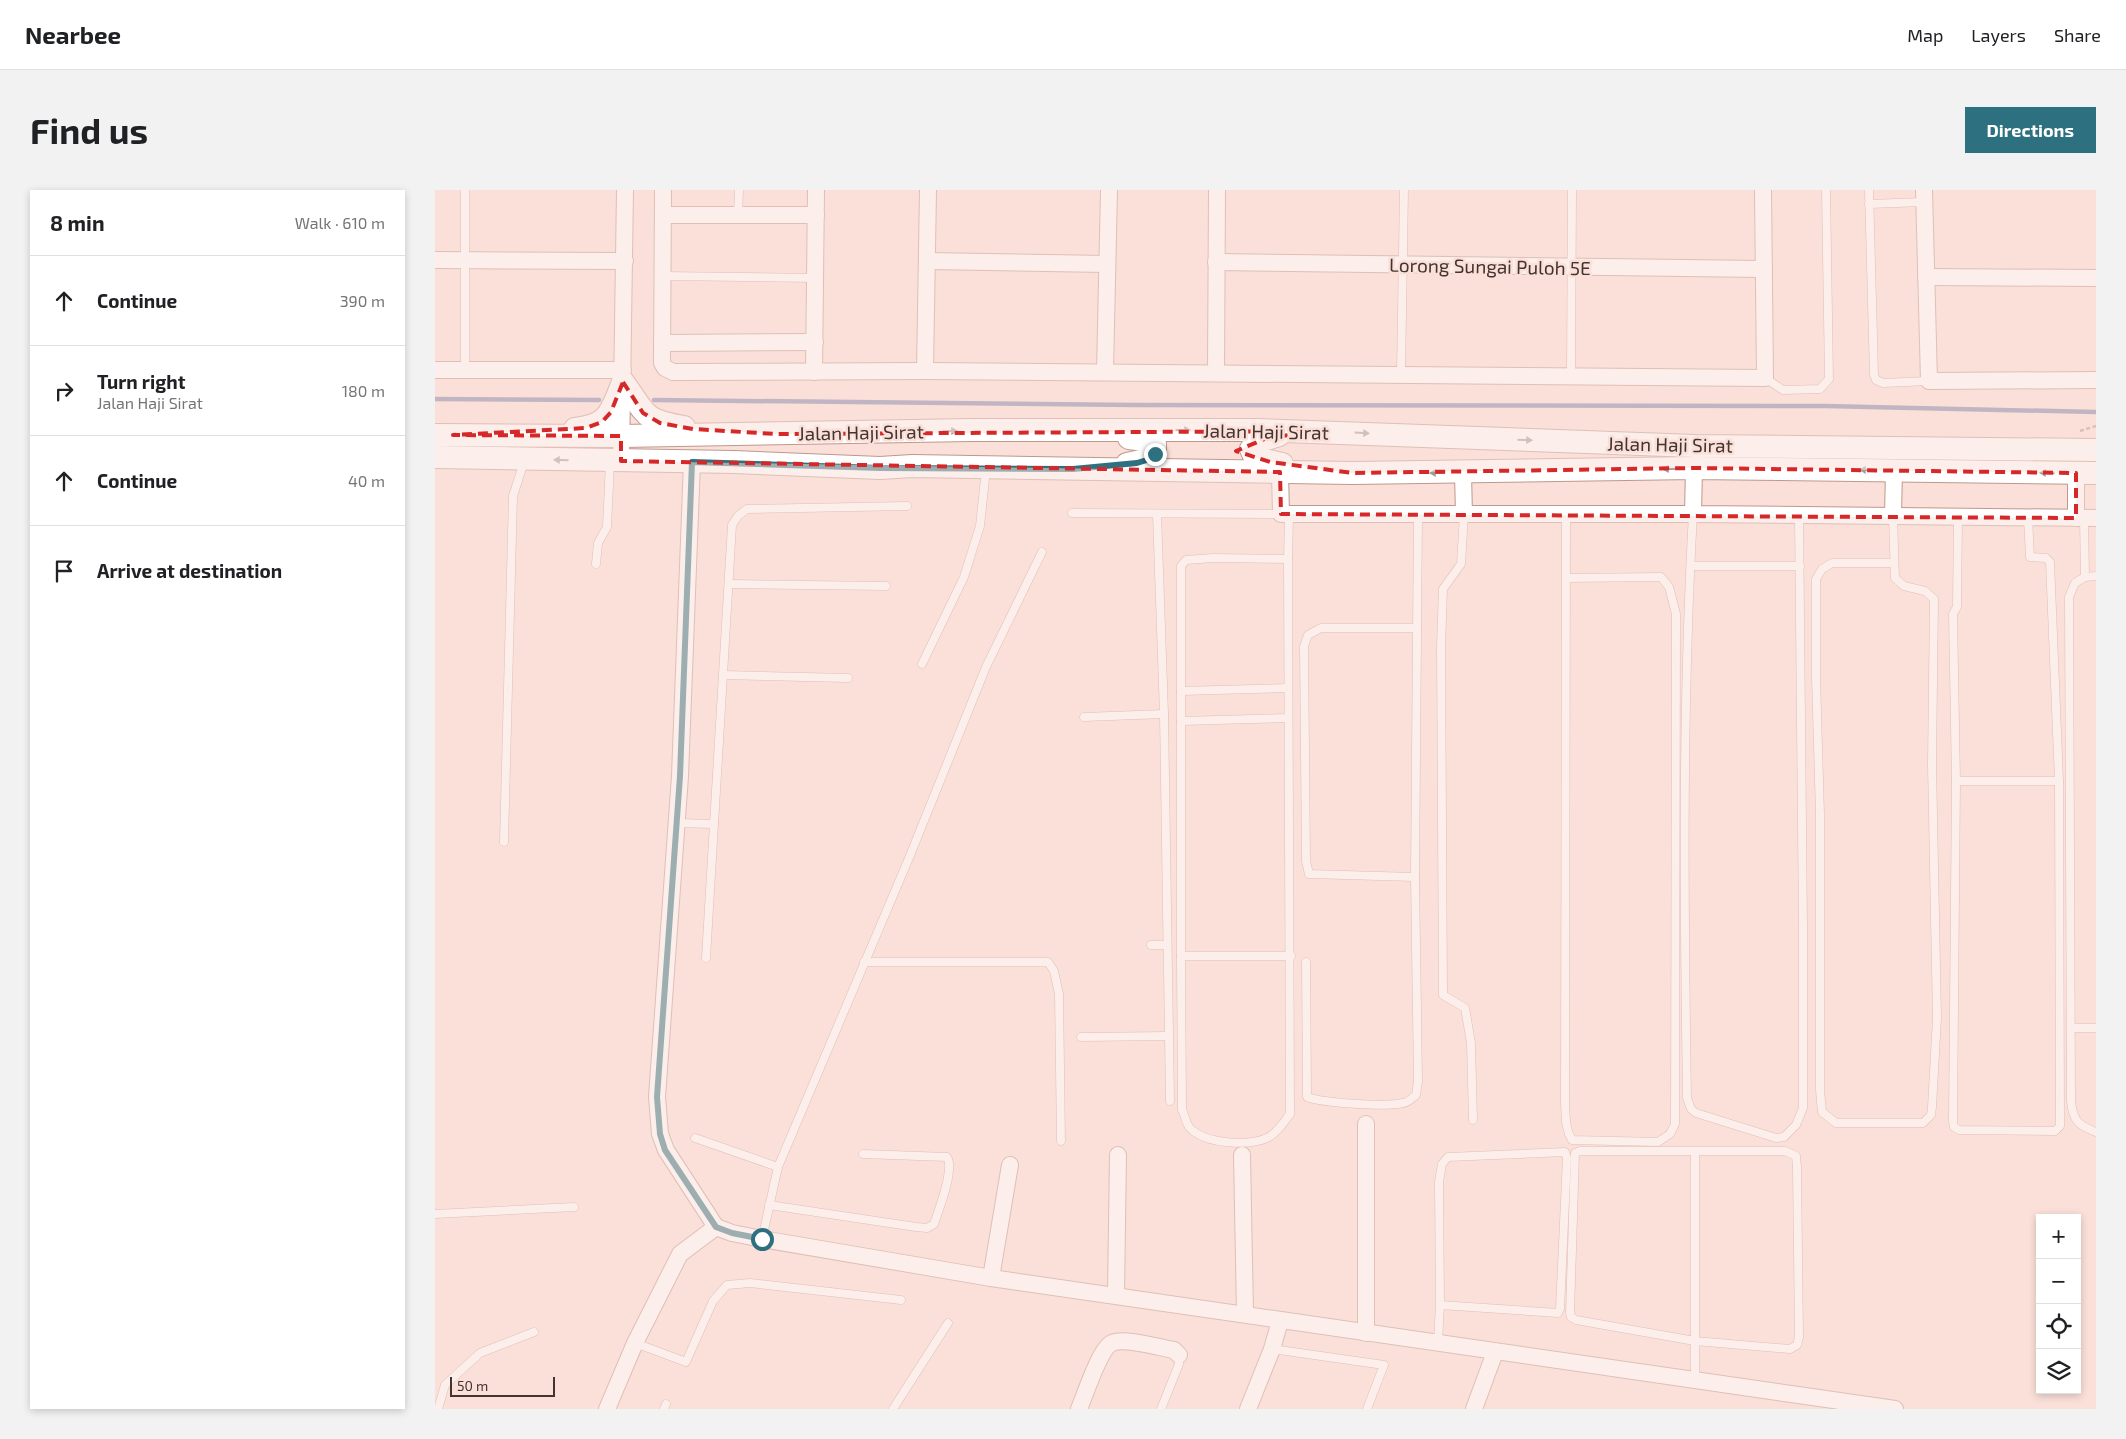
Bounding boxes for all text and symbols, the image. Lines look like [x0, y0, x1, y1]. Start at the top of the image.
text: Nearbee [25, 20, 121, 49]
text: Map [1907, 24, 1943, 46]
text: Layers [1971, 24, 2026, 46]
text: Share [2054, 24, 2101, 46]
button: Directions [1965, 107, 2096, 153]
text: Find us [30, 109, 148, 151]
text: 8 min [50, 210, 105, 235]
text: Walk · 610 m [295, 213, 385, 232]
street label: Lorong Sungai Puloh 5E [1389, 253, 1591, 279]
icon: ahead [50, 287, 78, 315]
text: Continue [97, 289, 177, 312]
text: 390 m [340, 291, 385, 310]
text: Turn right [97, 370, 185, 393]
icon: right [50, 377, 78, 405]
text: 180 m [342, 381, 385, 400]
text: Jalan Haji Sirat [97, 393, 203, 412]
street label: Jalan Haji Sirat [1203, 418, 1329, 444]
street label: Jalan Haji Sirat [798, 419, 924, 445]
one-way arrow [942, 426, 958, 434]
one-way arrow [1175, 426, 1191, 434]
one-way arrow [1355, 430, 1371, 438]
street label: Jalan Haji Sirat [1607, 431, 1733, 457]
one-way arrow [1517, 436, 1533, 444]
route end [1144, 443, 1167, 466]
one-way arrow [553, 456, 569, 464]
one-way arrow [1662, 465, 1678, 473]
one-way arrow [1859, 466, 1875, 474]
icon: ahead [50, 467, 78, 495]
one-way arrow [2039, 468, 2055, 476]
text: Continue [97, 469, 177, 492]
one-way arrow [1429, 469, 1445, 477]
text: 40 m [348, 471, 385, 490]
icon: arrive [50, 557, 78, 585]
text: Arrive at destination [97, 559, 282, 582]
map controls [2036, 1214, 2081, 1394]
button: + [2036, 1214, 2081, 1259]
route start [751, 1228, 774, 1251]
button: − [2036, 1259, 2081, 1304]
button: locate [2036, 1304, 2081, 1349]
button: layers [2036, 1349, 2081, 1394]
scale bar [450, 1374, 555, 1397]
text: 50 m [457, 1377, 488, 1394]

